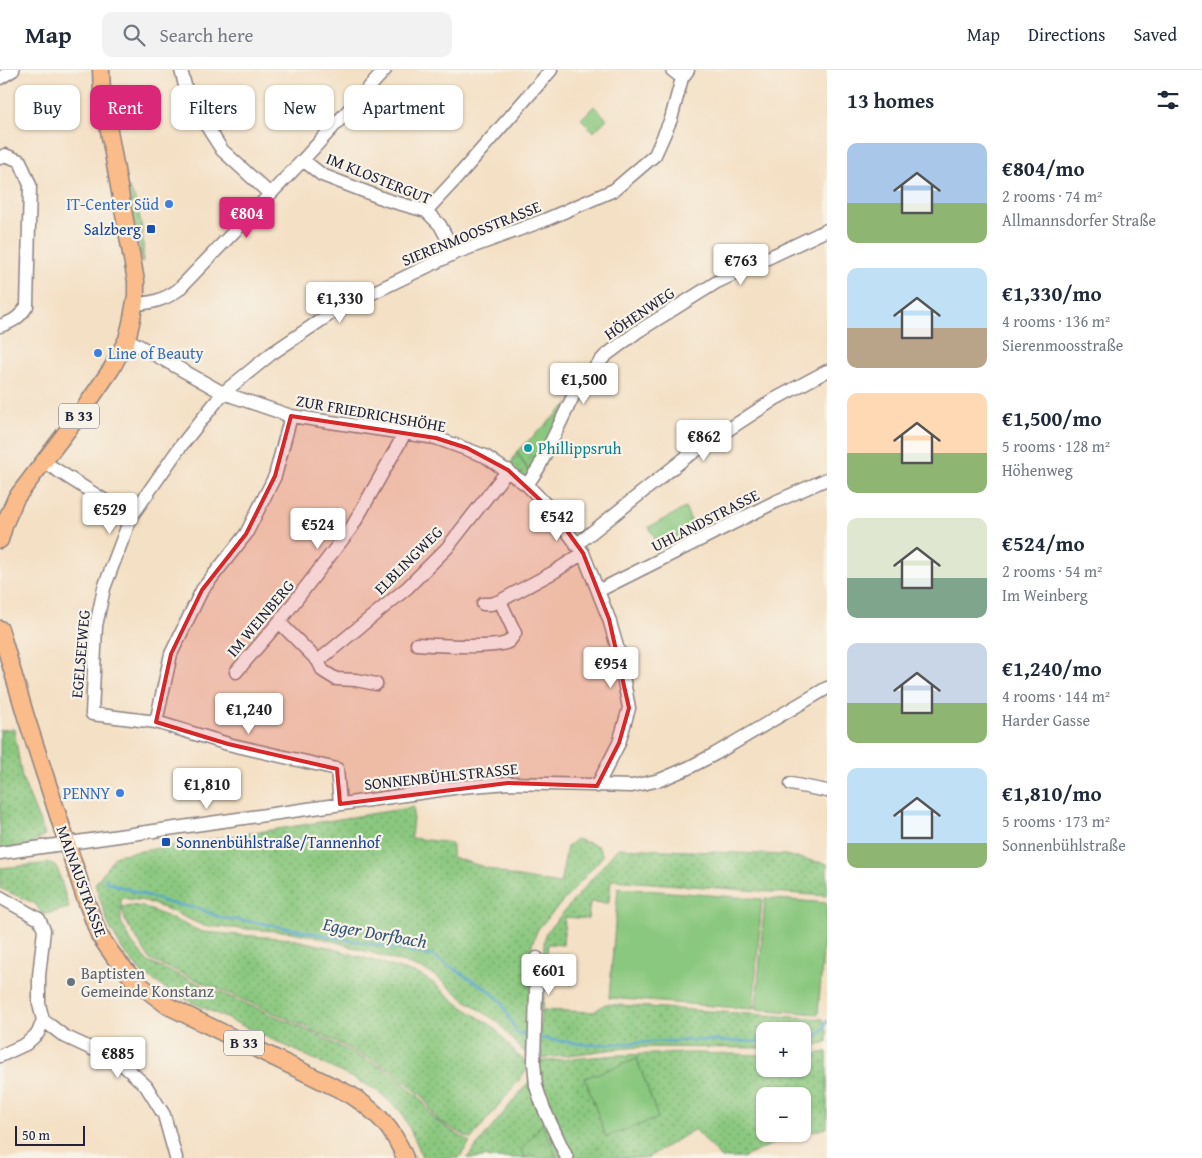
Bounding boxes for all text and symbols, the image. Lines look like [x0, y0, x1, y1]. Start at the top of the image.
search box [102, 12, 452, 57]
text: Map [25, 17, 72, 52]
icon: search [120, 21, 148, 49]
text: Search here [160, 21, 253, 49]
text: Map [967, 21, 1000, 48]
text: Directions [1028, 21, 1105, 48]
text: Saved [1133, 21, 1177, 48]
chip: Buy [15, 85, 80, 130]
chip: Rent [90, 85, 161, 130]
chip: Filters [171, 85, 255, 130]
chip: New [265, 85, 334, 130]
chip: Apartment [344, 85, 463, 130]
text: 13 homes [847, 85, 934, 116]
icon: filters [1154, 86, 1182, 114]
street label: IM KLOSTERGUT [323, 146, 435, 210]
text: €804/mo [1002, 153, 1085, 184]
icon: home [887, 163, 947, 223]
text: 2 rooms · 74 m² [1002, 184, 1102, 208]
place label: IT-Center Süd [66, 192, 159, 216]
street label: SIERENMOOSSTRASSE [398, 194, 544, 272]
pin: €804 [217, 196, 277, 239]
marker: IT-Center Süd [163, 198, 175, 210]
text: €804 [230, 201, 264, 225]
text: Allmannsdorfer Straße [1002, 208, 1156, 232]
place label: Salzberg [84, 217, 141, 241]
marker: Salzberg [145, 223, 157, 235]
pin: €763 [711, 244, 771, 286]
text: €763 [724, 248, 758, 272]
text: €1,330/mo [1002, 278, 1102, 309]
street label: HÖHENWEG [599, 280, 680, 345]
pin: €1,330 [299, 282, 381, 324]
text: €1,330 [317, 286, 363, 310]
icon: home [887, 288, 947, 348]
text: 4 rooms · 136 m² [1002, 309, 1110, 333]
text: Sierenmoosstraße [1002, 333, 1123, 357]
place label: Line of Beauty [108, 341, 204, 365]
marker: Line of Beauty [92, 347, 104, 359]
pin: €1,500 [543, 362, 625, 405]
text: €1,500 [561, 367, 607, 391]
street label: ZUR FRIEDRICHSHÖHE [294, 388, 448, 438]
text: €1,500/mo [1002, 403, 1102, 434]
road number: B 33 [59, 404, 99, 428]
icon: home [887, 413, 947, 473]
pin: €862 [674, 420, 734, 462]
text: €862 [687, 424, 721, 448]
text: 5 rooms · 128 m² [1002, 434, 1110, 458]
place label: Phillippsruh [538, 436, 621, 460]
marker: Phillippsruh [522, 442, 534, 454]
text: Höhenweg [1002, 458, 1073, 482]
street label: UHLANDSTRASSE [647, 482, 763, 558]
pin: €529 [80, 492, 140, 535]
text: €529 [93, 497, 127, 521]
pin: €542 [527, 500, 587, 542]
text: €542 [540, 504, 574, 528]
pin: €524 [288, 508, 348, 550]
text: €524 [301, 512, 335, 536]
street label: ELBLINGWEG [368, 520, 448, 600]
text: €524/mo [1002, 528, 1085, 559]
icon: home [887, 538, 947, 598]
text: 2 rooms · 54 m² [1002, 559, 1102, 583]
street label: IM WEINBERG [220, 574, 300, 662]
text: Im Weinberg [1002, 583, 1088, 607]
street label: EGELSEEWEG [64, 608, 96, 699]
pin: €954 [581, 646, 641, 689]
text: €954 [594, 651, 628, 675]
text: €1,240/mo [1002, 653, 1102, 684]
icon: home [887, 663, 947, 723]
text: 4 rooms · 144 m² [1002, 684, 1110, 708]
pin: €1,240 [208, 692, 290, 735]
text: €1,240 [226, 697, 272, 721]
text: Harder Gasse [1002, 708, 1090, 732]
street label: SONNENBÜHLSTRASSE [363, 756, 519, 796]
pin: €1,810 [166, 768, 248, 810]
text: €1,810 [184, 772, 230, 796]
text: €1,810/mo [1002, 778, 1102, 809]
place label: PENNY [63, 781, 110, 805]
marker: PENNY [114, 787, 126, 799]
icon: home [887, 788, 947, 848]
text: 5 rooms · 173 m² [1002, 809, 1110, 833]
street label: MAINAUSTRASSE [51, 822, 113, 940]
place label: Sonnenbühlstraße/Tannenhof [176, 830, 382, 854]
text: Sonnenbühlstraße [1002, 833, 1126, 857]
marker: Sonnenbühlstraße/Tannenhof [160, 836, 172, 848]
water label: Egger Dorfbach [320, 910, 429, 955]
pin: €601 [519, 954, 579, 996]
text: €601 [532, 958, 566, 982]
place label: Baptisten Gemeinde Konstanz [81, 961, 214, 1003]
marker: Baptisten Gemeinde Konstanz [65, 976, 77, 988]
map controls [756, 1022, 811, 1142]
button: + [756, 1022, 811, 1077]
road number: B 33 [224, 1030, 264, 1056]
pin: €885 [88, 1036, 148, 1079]
text: €885 [101, 1041, 135, 1065]
button: − [756, 1087, 811, 1142]
scale bar [15, 1123, 85, 1146]
text: 50 m [22, 1125, 50, 1145]

